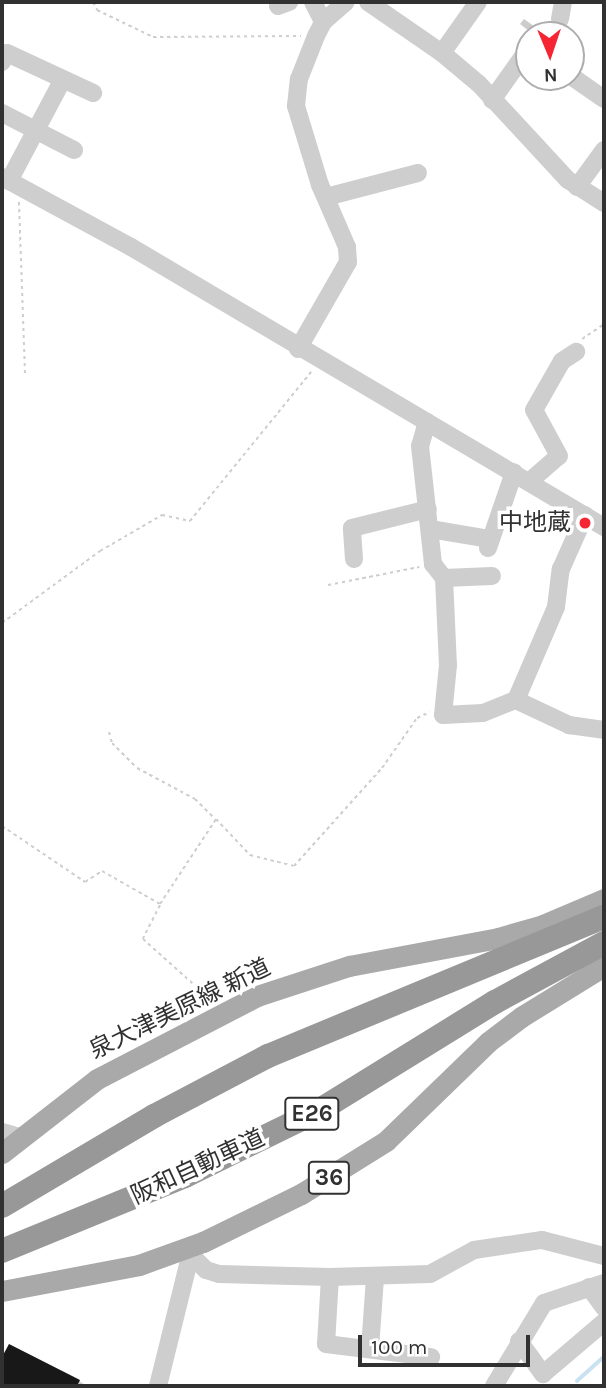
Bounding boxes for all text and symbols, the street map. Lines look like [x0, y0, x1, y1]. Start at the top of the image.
north arrow [515, 21, 585, 91]
text: N [543, 64, 558, 86]
place label: 中地蔵 [499, 509, 571, 537]
marker: 中地蔵 [577, 515, 593, 531]
street label: 泉大津美原線 新道 [85, 953, 275, 1065]
road number: E26 [284, 1094, 340, 1134]
street label: 阪和自動車道 [127, 1124, 269, 1210]
road number: 36 [306, 1158, 352, 1198]
scale bar [361, 1322, 532, 1366]
text: 100 m [371, 1335, 428, 1359]

